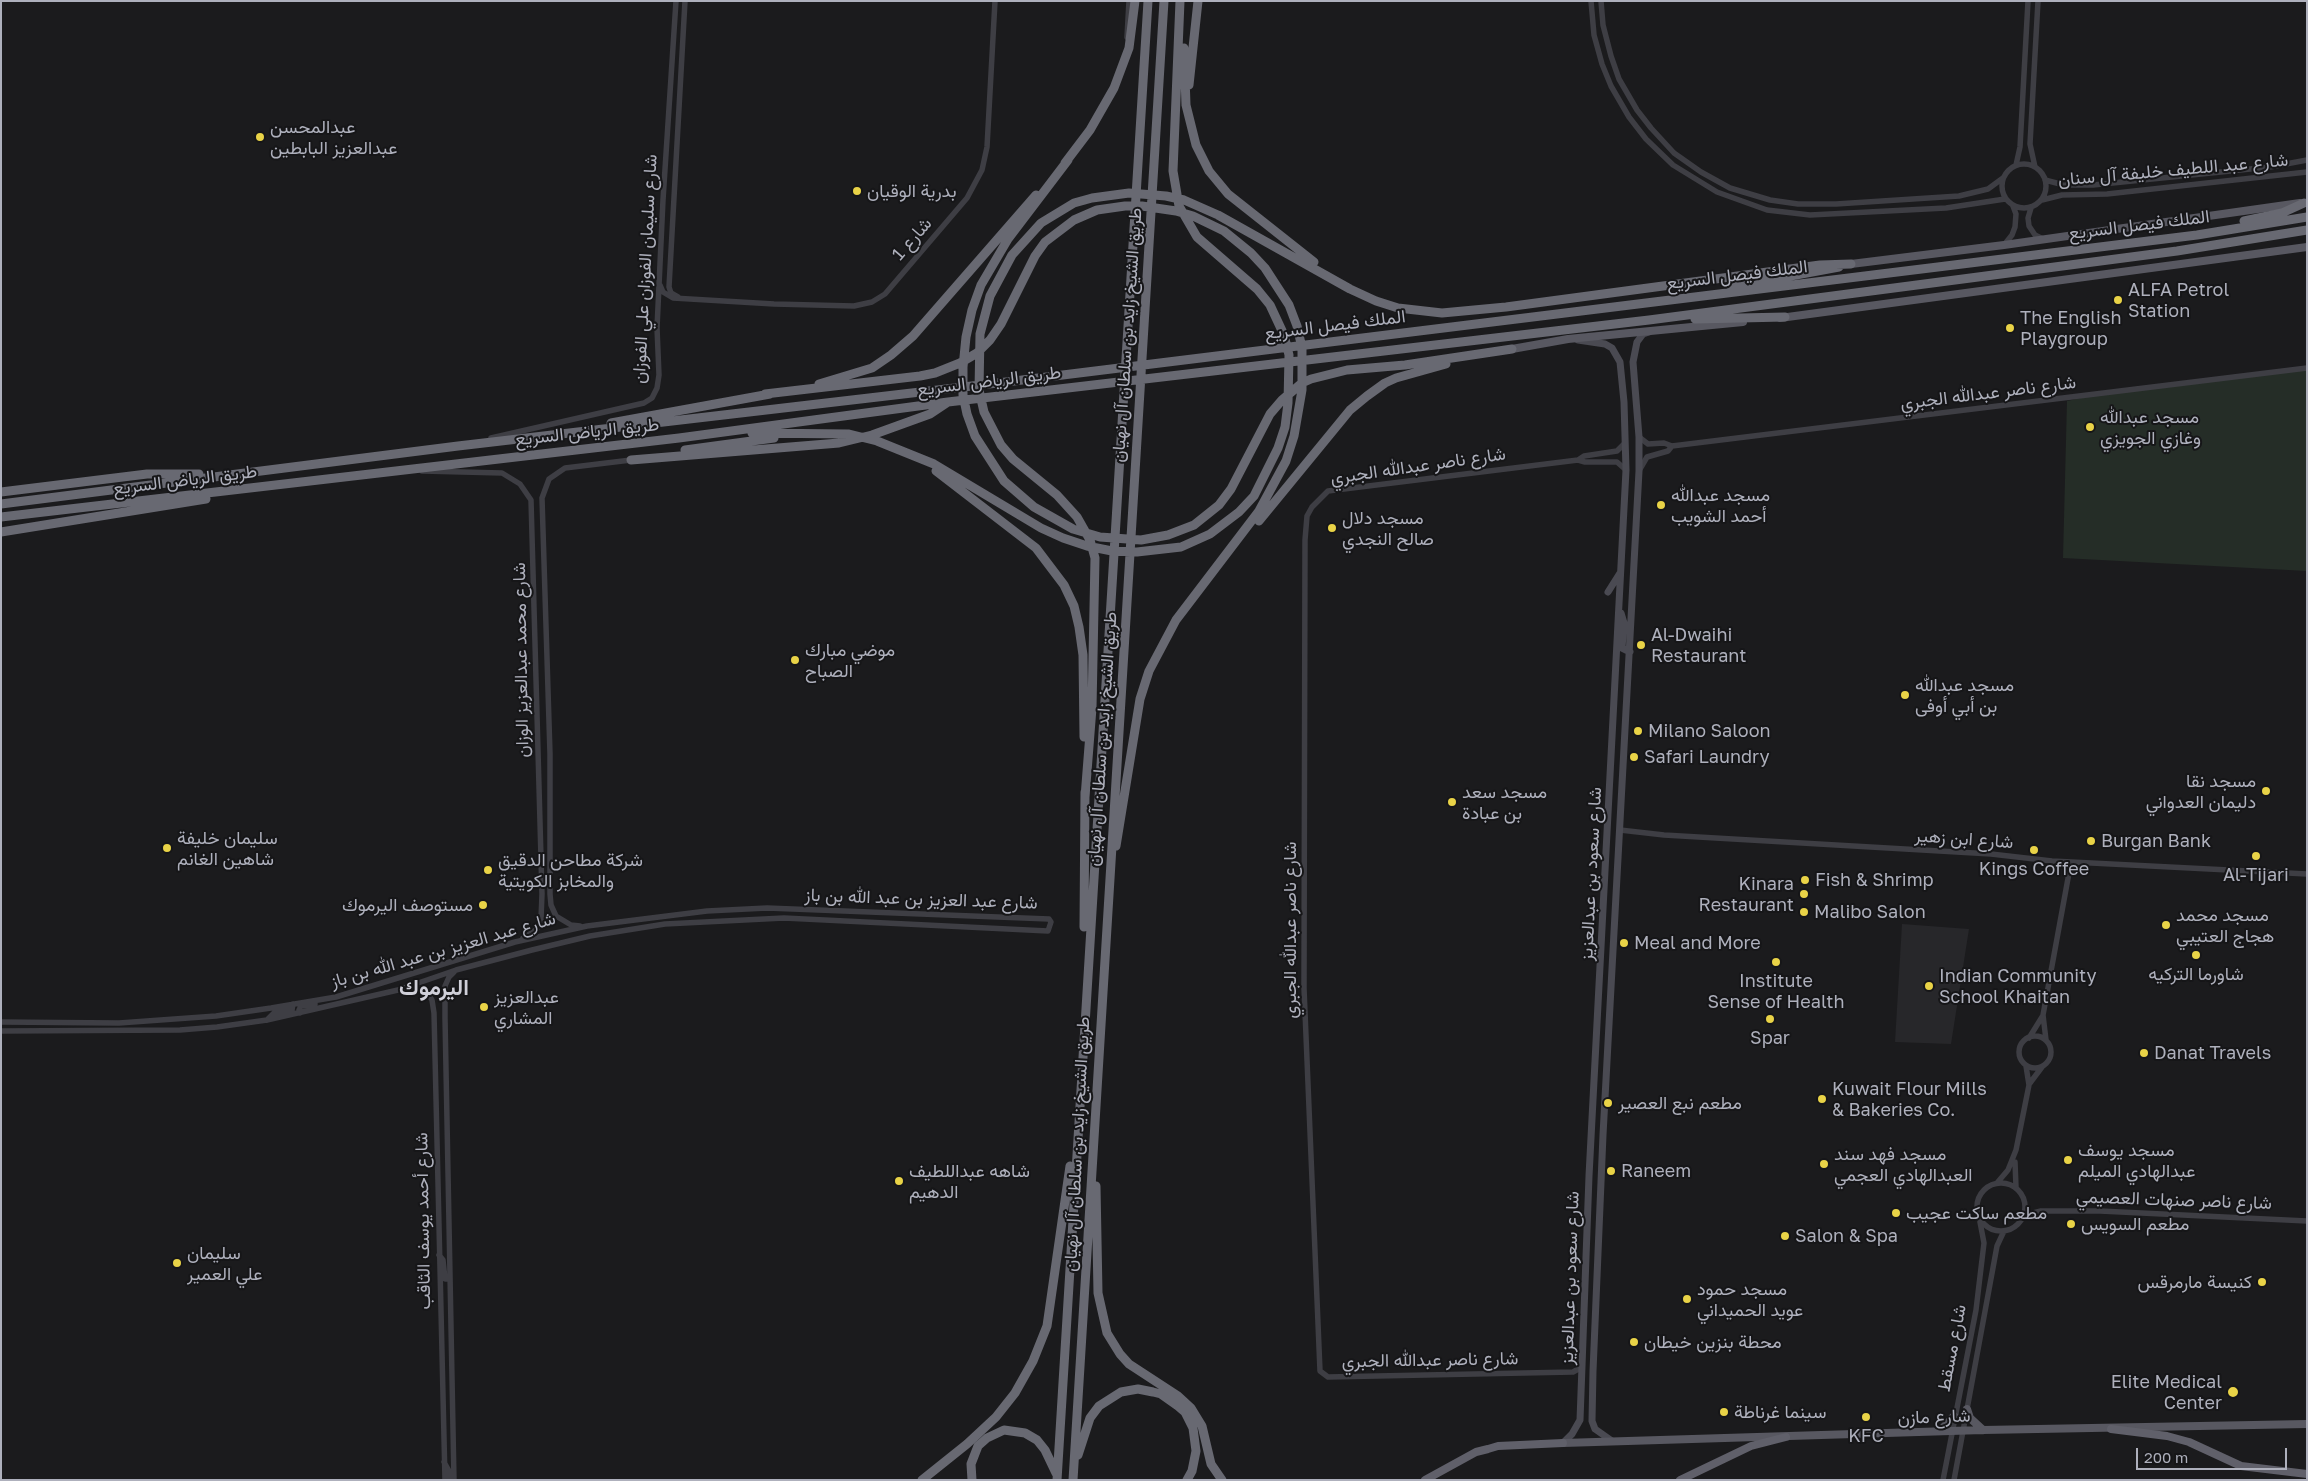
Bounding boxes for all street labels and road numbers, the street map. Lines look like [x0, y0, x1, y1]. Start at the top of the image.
street label: شارع عبد اللطيف خليفة آل سنان [2057, 149, 2289, 191]
street label: شارع سليمان الفوزان علي الفوزان [628, 154, 662, 384]
street label: الملك فيصل السريع [2067, 206, 2211, 244]
street label: طريق الشيخ زايد بن سلطان آل نهيان [1107, 207, 1147, 463]
street label: شارع 1 [888, 213, 936, 265]
street label: الملك فيصل السريع [1665, 256, 1809, 294]
street label: الملك فيصل السريع [1263, 306, 1407, 344]
street label: طريق الرياض السريع [916, 361, 1062, 401]
street label: شارع ناصر عبدالله الجبري [1899, 371, 2077, 415]
street label: طريق الرياض السريع [514, 414, 660, 450]
street label: شارع ناصر عبدالله الجبري [1329, 443, 1507, 489]
street label: طريق الرياض السريع [112, 460, 258, 500]
street label: شارع محمد عبدالعزيز الوزان [508, 562, 534, 758]
street label: طريق الشيخ زايد بن سلطان آل نهيان [1082, 611, 1122, 867]
street label: شارع سعود بن عبدالعزيز [1576, 787, 1606, 961]
street label: شارع ابن زهير [1914, 825, 2014, 853]
street label: شارع ناصر عبدالله الجبري [1279, 842, 1301, 1018]
street label: شارع عبد العزيز بن عبد الله بن باز [804, 884, 1038, 914]
street label: شارع عبد العزيز بن عبد الله بن باز [328, 907, 558, 993]
street label: طريق الشيخ زايد بن سلطان آل نهيان [1060, 1016, 1094, 1272]
street label: شارع أحمد يوسف الثاقب [411, 1132, 435, 1310]
street label: شارع ناصر صنهات العصيمي [2076, 1186, 2272, 1214]
street label: شارع سعود بن عبدالعزيز [1556, 1191, 1584, 1365]
street label: شارع مسقط [1933, 1303, 1971, 1393]
street label: شارع ناصر عبدالله الجبري [1341, 1348, 1519, 1372]
street label: شارع مازن [1897, 1405, 1971, 1429]

